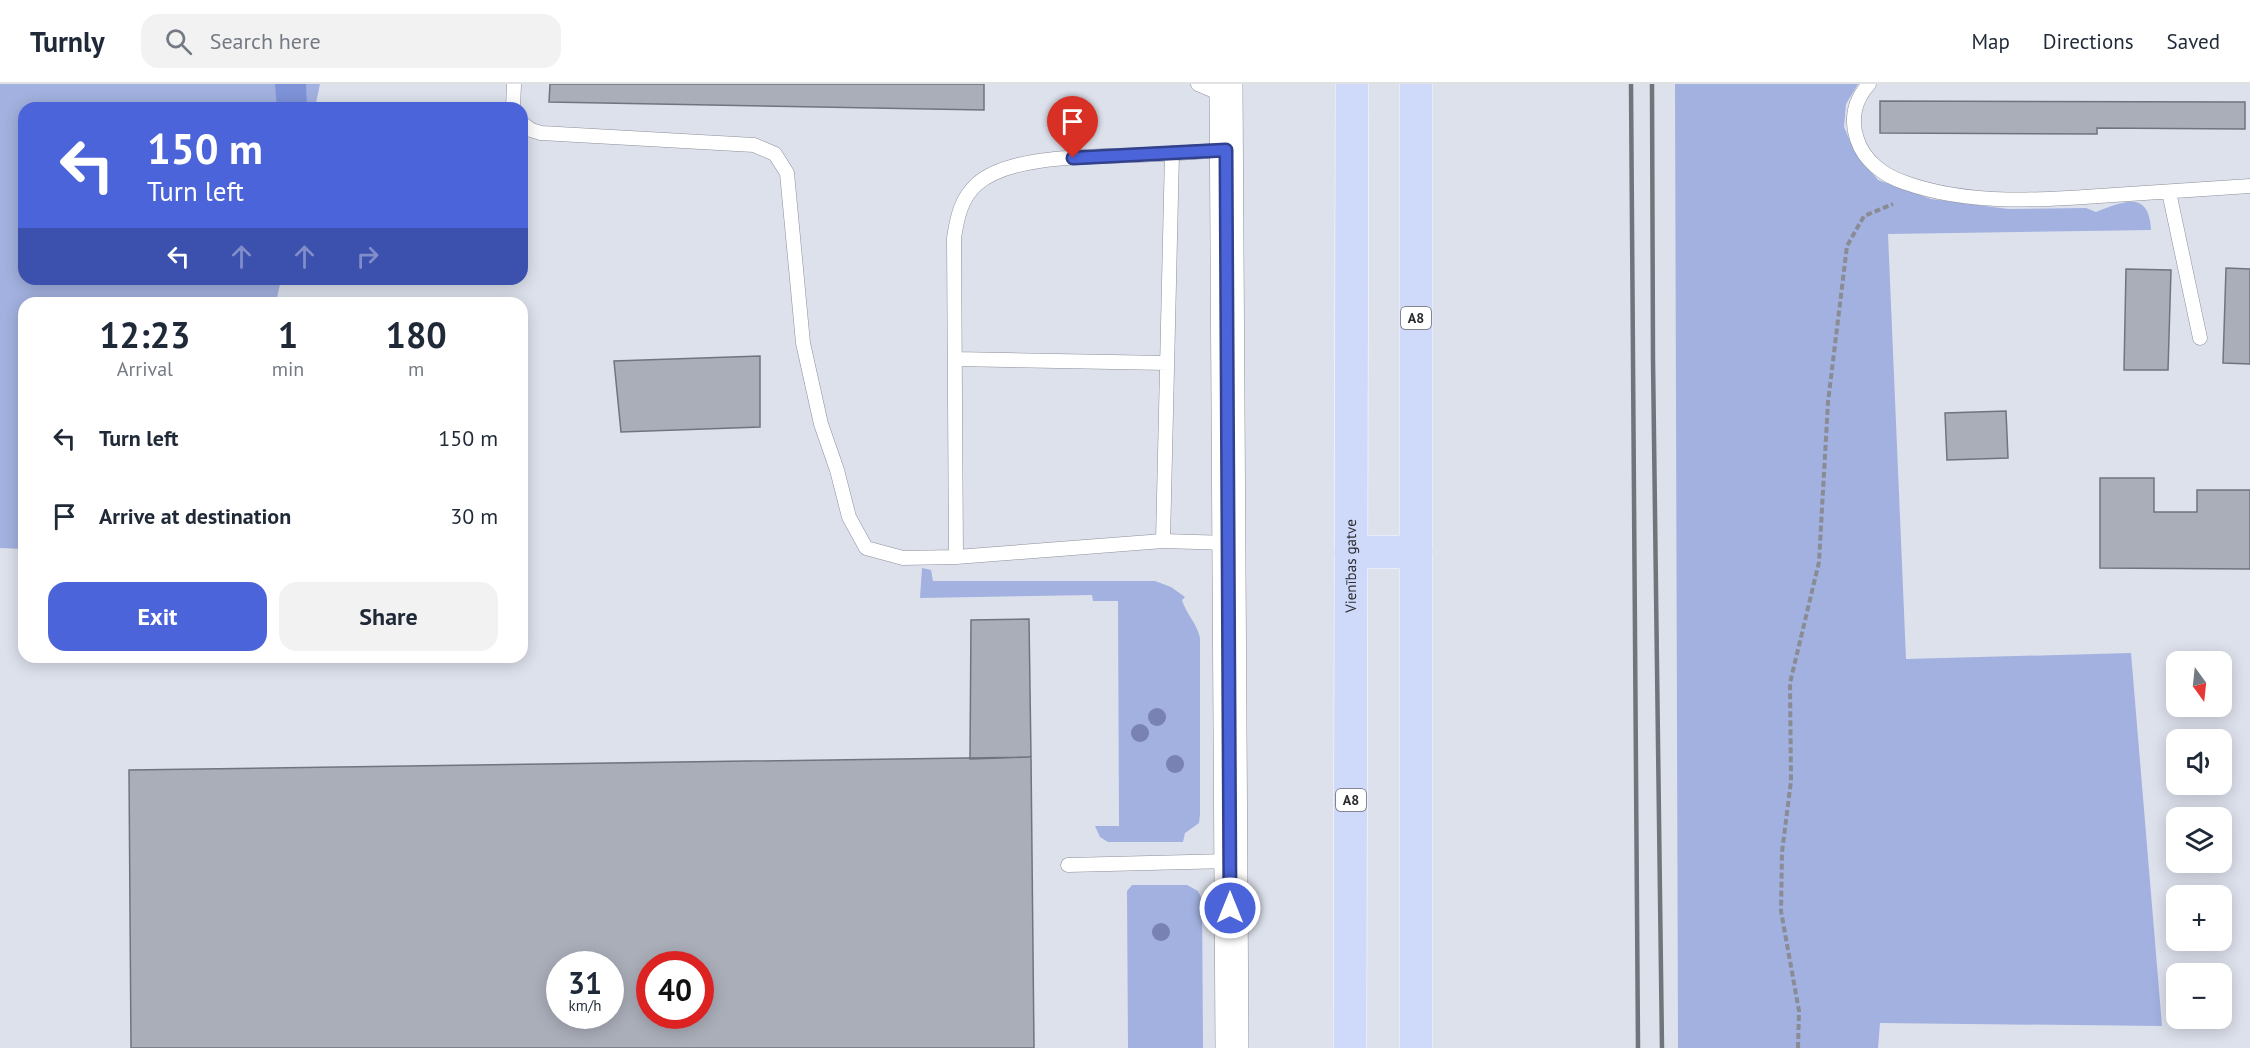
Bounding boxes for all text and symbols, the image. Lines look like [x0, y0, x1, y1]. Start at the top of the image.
search box [141, 14, 561, 68]
text: Turnly [30, 23, 105, 60]
icon: search [162, 25, 195, 58]
text: Search here [210, 27, 321, 55]
text: Map [1971, 28, 2010, 55]
text: Directions [2043, 28, 2134, 55]
text: Saved [2167, 28, 2220, 55]
pin [1047, 96, 1098, 158]
icon: arrive [1056, 105, 1089, 138]
text: 150 m [147, 121, 263, 176]
icon: left [48, 126, 126, 204]
text: Turn left [147, 174, 244, 208]
icon: left [162, 240, 195, 273]
icon: ahead [225, 240, 258, 273]
icon: ahead [288, 240, 321, 273]
icon: right [351, 240, 384, 273]
road number: A8 [1401, 307, 1431, 329]
text: 12:23 [99, 311, 191, 358]
text: 1 [278, 311, 298, 358]
text: 180 [386, 311, 447, 358]
text: Arrival [117, 356, 173, 382]
text: min [272, 356, 304, 382]
text: m [408, 356, 424, 382]
icon: left [48, 422, 81, 455]
text: Turn left [99, 424, 179, 452]
text: 150 m [438, 424, 498, 452]
icon: arrive [48, 500, 81, 533]
text: Arrive at destination [99, 502, 291, 530]
text: 30 m [450, 502, 498, 530]
street label: Vienības gatve [1341, 519, 1360, 614]
button: Exit [48, 582, 267, 651]
button: Share [279, 582, 498, 651]
north arrow [2166, 651, 2232, 717]
map controls [2166, 651, 2232, 1029]
button: sound [2166, 729, 2232, 795]
road number: A8 [1336, 789, 1366, 811]
button: layers [2166, 807, 2232, 873]
position arrow [1198, 876, 1262, 940]
button: + [2166, 885, 2232, 951]
speed limit sign: 40 [636, 951, 714, 1029]
text: 31 [568, 963, 602, 1002]
button: − [2166, 963, 2232, 1029]
text: km/h [569, 996, 601, 1015]

